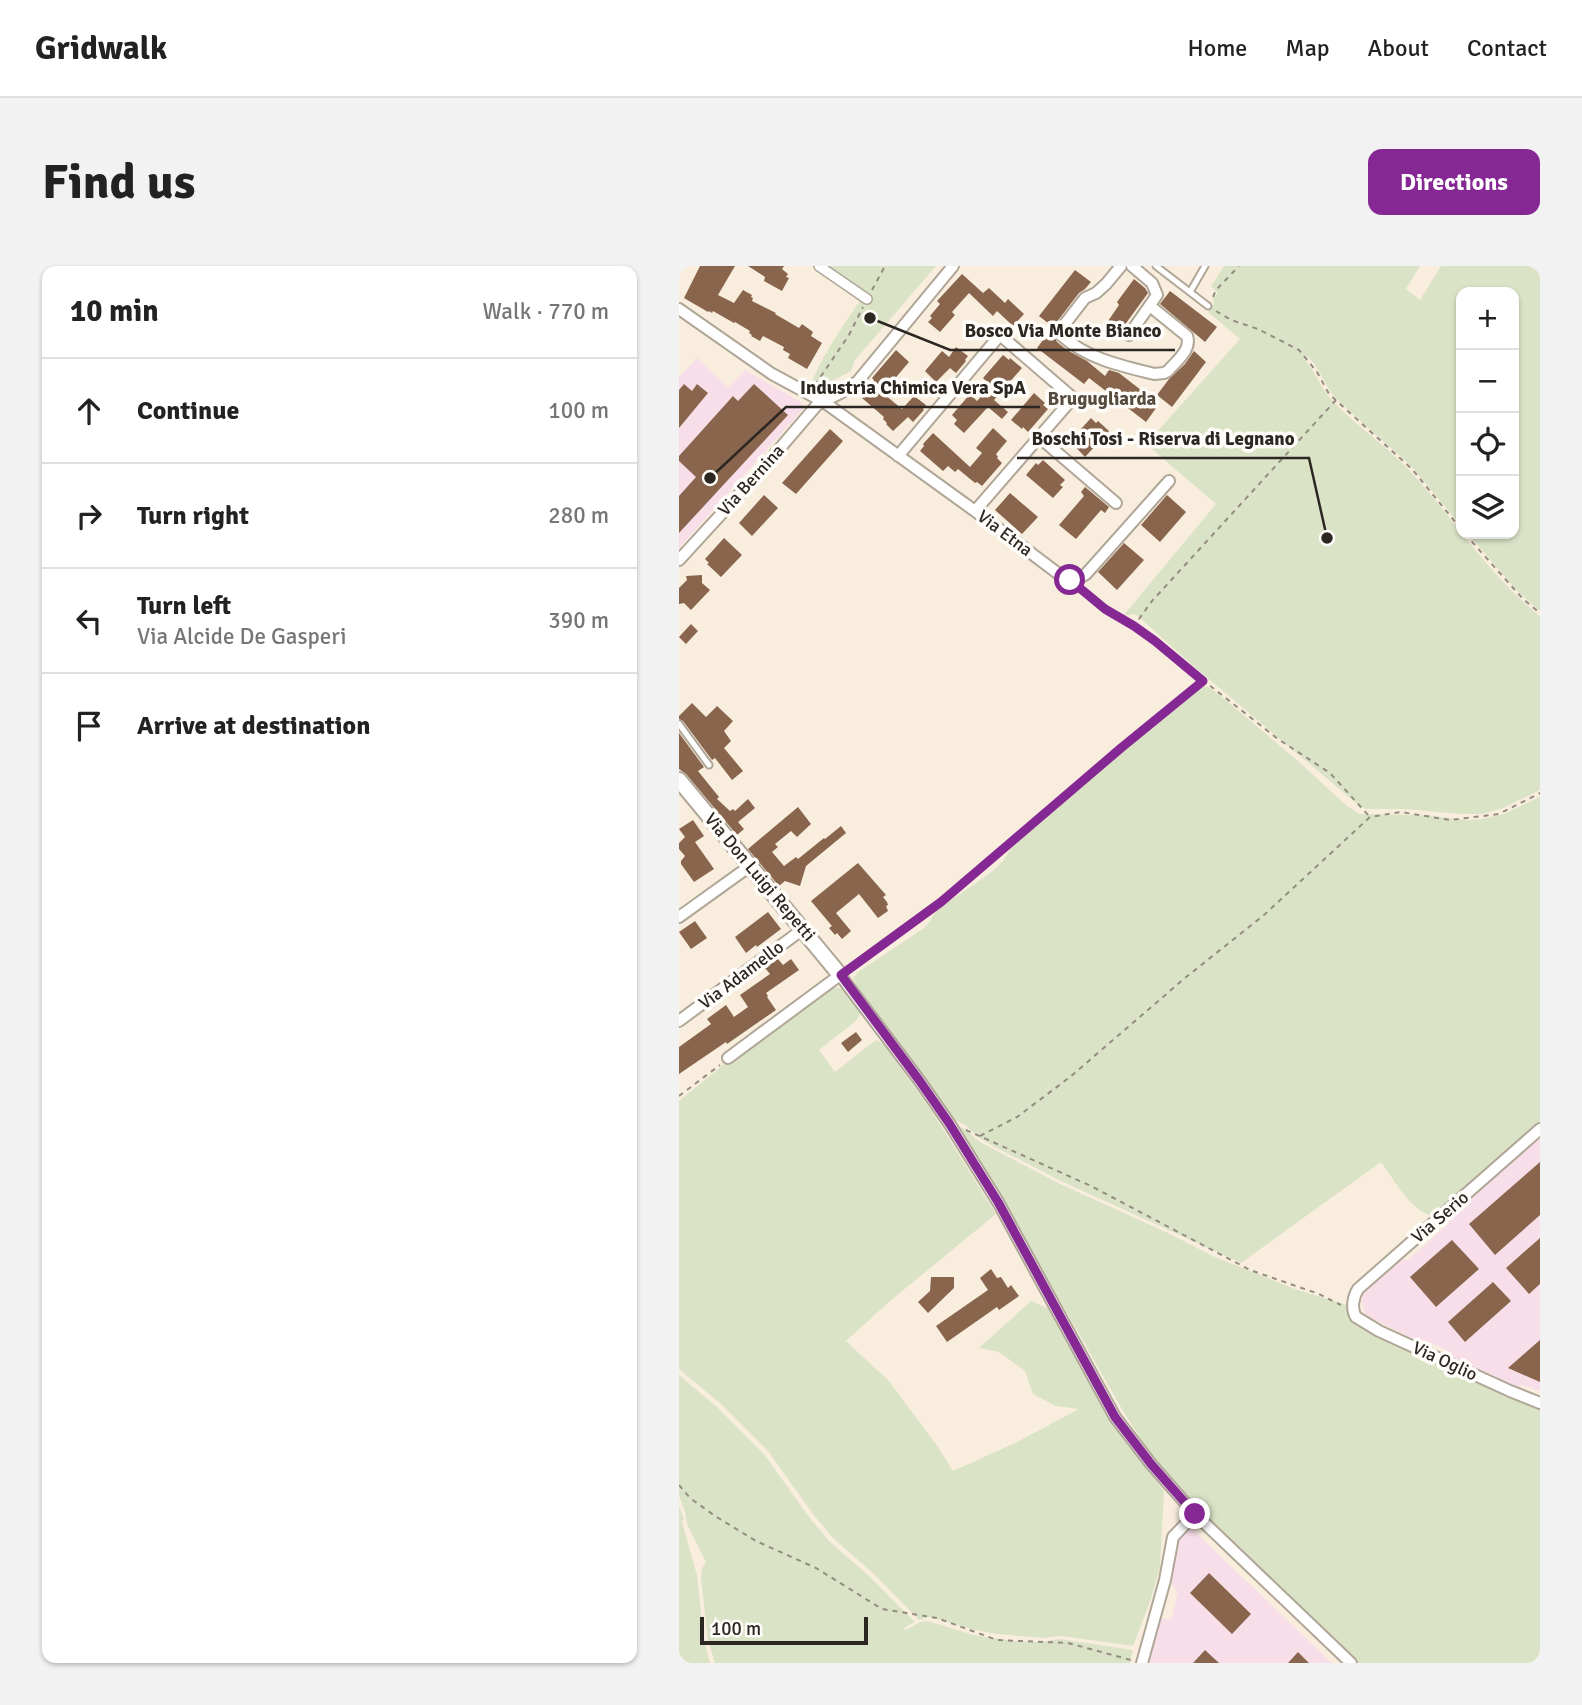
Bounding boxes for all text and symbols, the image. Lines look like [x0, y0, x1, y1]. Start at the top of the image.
text: Gridwalk [35, 28, 167, 69]
text: Home [1187, 33, 1247, 63]
text: Map [1285, 33, 1330, 63]
text: About [1368, 33, 1429, 63]
text: Contact [1467, 33, 1547, 63]
button: Directions [1368, 149, 1540, 215]
text: Find us [42, 152, 195, 212]
map controls [1456, 287, 1519, 539]
button: + [1456, 287, 1519, 350]
text: 10 min [70, 293, 159, 330]
text: Walk · 770 m [483, 297, 609, 326]
callout: Bosco Via Monte Bianco [950, 310, 1175, 350]
text: Bosco Via Monte Bianco [964, 319, 1162, 343]
button: − [1456, 350, 1519, 413]
callout: Industria Chimica Vera SpA [786, 367, 1040, 407]
text: Industria Chimica Vera SpA [800, 376, 1026, 400]
district label: Brugugliarda [1048, 387, 1157, 411]
icon: ahead [70, 392, 108, 430]
text: Continue [137, 395, 239, 427]
text: 100 m [548, 396, 609, 425]
button: locate [1456, 413, 1519, 476]
callout: Boschi Tosi - Riserva di Legnano [1017, 418, 1309, 458]
text: Boschi Tosi - Riserva di Legnano [1031, 427, 1295, 451]
street label: Via Bernina [713, 440, 789, 520]
button: layers [1456, 476, 1519, 539]
icon: right [70, 497, 108, 535]
text: Turn right [137, 500, 249, 532]
text: 280 m [548, 501, 609, 530]
street label: Via Etna [973, 505, 1037, 561]
route start [1054, 564, 1085, 595]
text: Turn left [137, 590, 231, 622]
icon: left [70, 602, 108, 640]
text: 390 m [548, 606, 609, 635]
text: Via Alcide De Gasperi [137, 622, 346, 651]
icon: arrive [70, 707, 108, 745]
text: Arrive at destination [137, 710, 370, 742]
street label: Via Don Luigi Repetti [700, 808, 820, 946]
street label: Via Adamello [694, 936, 788, 1014]
street label: Via Serio [1407, 1186, 1473, 1248]
street label: Via Oglio [1409, 1336, 1481, 1386]
route end [1179, 1498, 1210, 1529]
scale bar [700, 1614, 868, 1646]
text: 100 m [711, 1617, 761, 1641]

